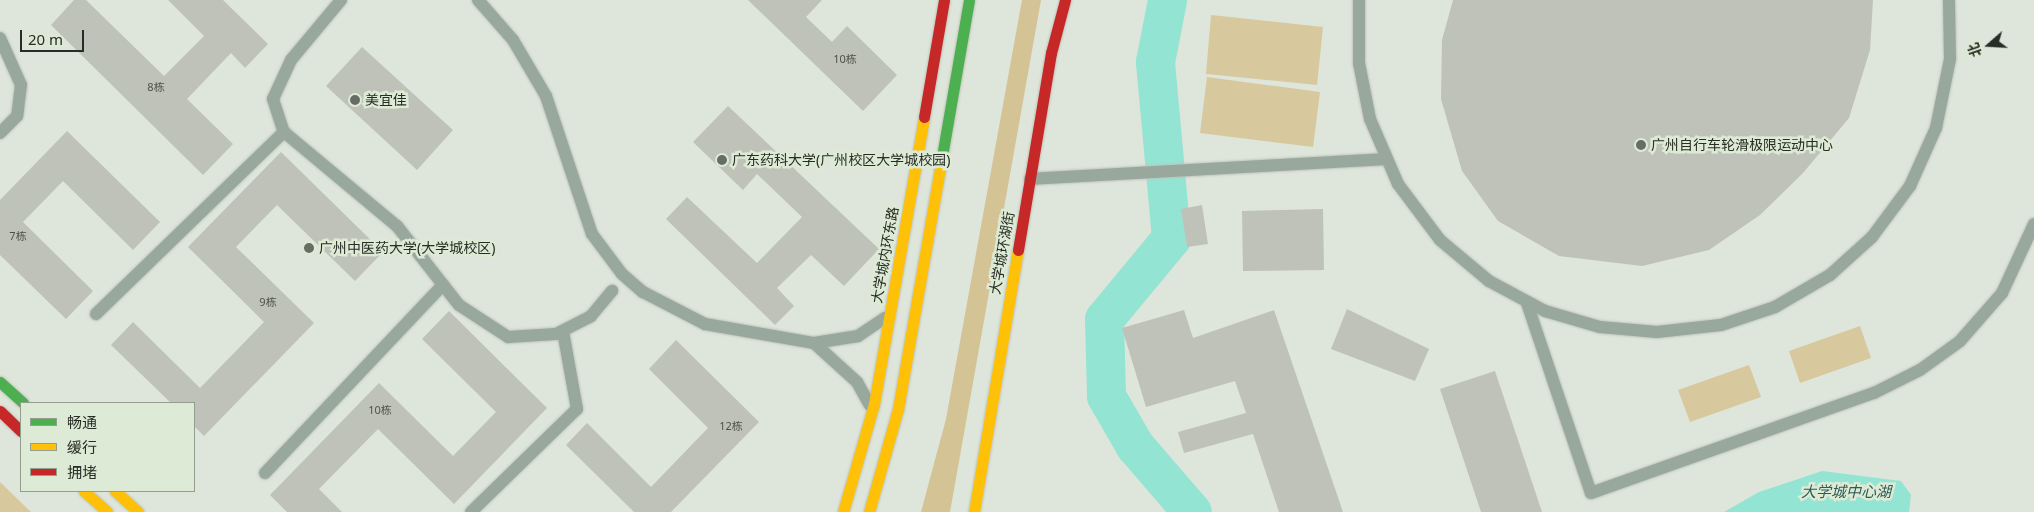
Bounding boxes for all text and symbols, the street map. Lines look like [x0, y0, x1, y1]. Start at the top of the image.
scale bar [22, 20, 86, 52]
north arrow [1964, 20, 2014, 70]
text: 20 m [28, 29, 63, 49]
text: 北 [1963, 40, 1986, 60]
house number: 10栋 [833, 52, 857, 66]
house number: 8栋 [147, 80, 165, 94]
place label: 美宜佳 [365, 92, 407, 108]
marker: 美宜佳 [349, 94, 361, 106]
place label: 广州自行车轮滑极限运动中心 [1651, 137, 1833, 153]
marker: 广州自行车轮滑极限运动中心 [1635, 139, 1647, 151]
place label: 广东药科大学(广州校区大学城校园) [732, 152, 950, 168]
marker: 广东药科大学(广州校区大学城校园) [716, 154, 728, 166]
street label: 大学城内环东路 [868, 205, 902, 305]
street label: 大学城环湖街 [986, 210, 1018, 296]
house number: 7栋 [9, 229, 27, 243]
place label: 广州中医药大学(大学城校区) [319, 240, 495, 256]
marker: 广州中医药大学(大学城校区) [303, 242, 315, 254]
house number: 9栋 [259, 295, 277, 309]
legend [20, 402, 195, 492]
house number: 10栋 [368, 403, 392, 417]
text: 畅通 [67, 412, 97, 432]
house number: 12栋 [719, 419, 743, 433]
text: 缓行 [67, 437, 97, 457]
text: 拥堵 [67, 462, 97, 482]
water label: 大学城中心湖 [1801, 483, 1891, 501]

